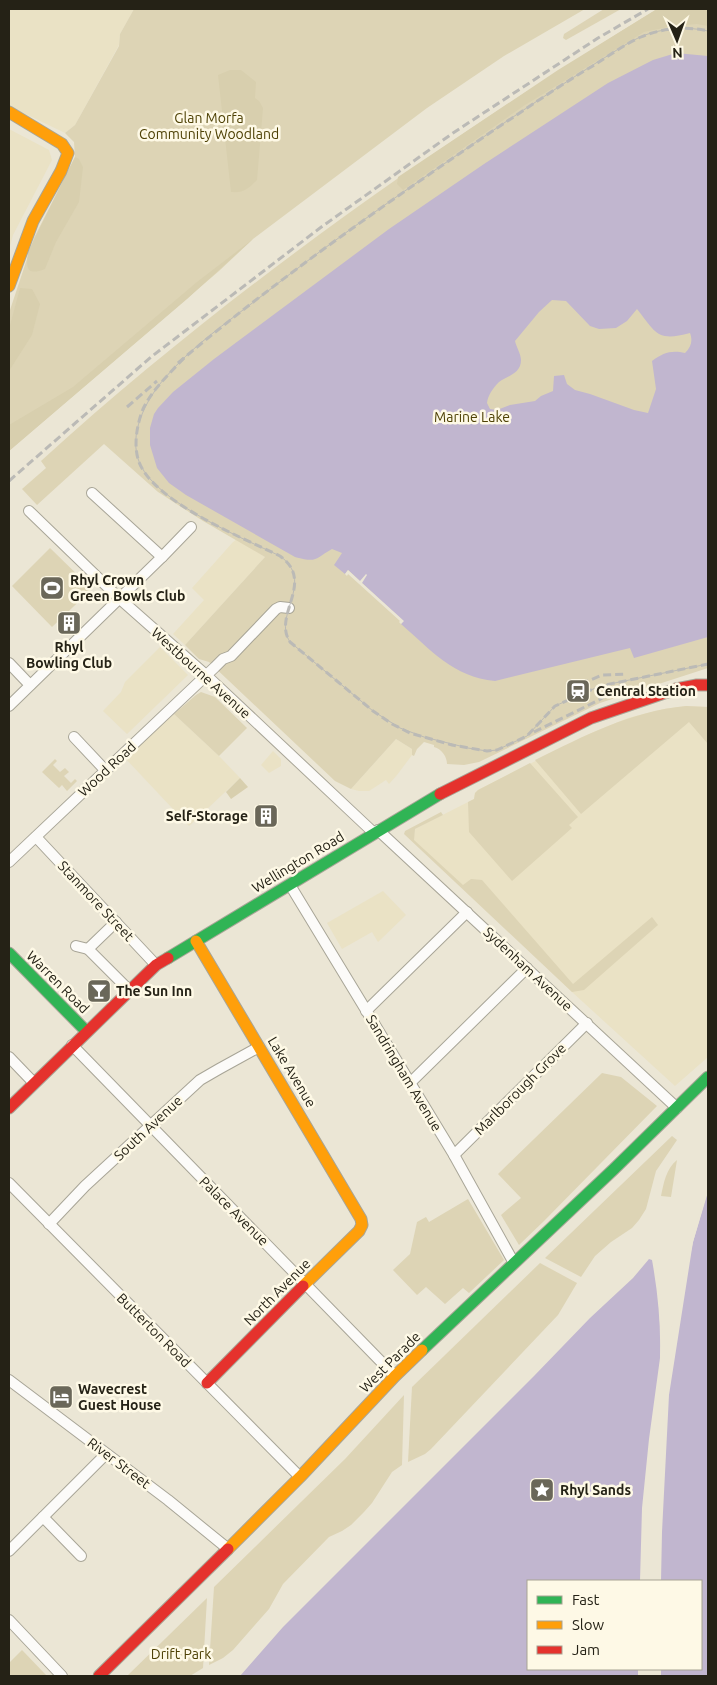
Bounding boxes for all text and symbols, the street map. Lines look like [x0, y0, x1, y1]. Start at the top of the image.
north arrow [652, 15, 702, 65]
text: N [672, 45, 683, 61]
park label: Glan Morfa Community Woodland [139, 110, 279, 142]
park label: Marine Lake [434, 409, 510, 425]
place label: Rhyl Crown Green Bowls Club [70, 572, 185, 604]
sports icon: Rhyl Crown Green Bowls Club [39, 575, 65, 601]
building icon: Rhyl Bowling Club [56, 610, 82, 636]
street label: Westbourne Avenue [148, 624, 254, 722]
place label: Rhyl Bowling Club [26, 639, 112, 671]
station icon: Central Station [565, 678, 591, 704]
place label: Central Station [596, 683, 696, 699]
street label: Wood Road [75, 738, 139, 800]
building icon: Self-Storage [253, 803, 279, 829]
place label: Self-Storage [166, 808, 248, 824]
street label: Wellington Road [249, 828, 347, 896]
street label: Stanmore Street [55, 858, 138, 945]
street label: Sydenham Avenue [480, 924, 576, 1014]
street label: Warren Road [23, 947, 93, 1017]
bar icon: The Sun Inn [86, 978, 112, 1004]
place label: The Sun Inn [116, 983, 192, 999]
street label: Sandringham Avenue [363, 1012, 445, 1134]
street label: Lake Avenue [265, 1034, 319, 1110]
street label: Marlborough Grove [471, 1040, 569, 1138]
street label: South Avenue [111, 1092, 185, 1164]
street label: Palace Avenue [196, 1173, 272, 1249]
street label: North Avenue [240, 1255, 314, 1329]
street label: Butterton Road [114, 1290, 194, 1370]
street label: West Parade [356, 1328, 424, 1396]
place label: Wavecrest Guest House [78, 1381, 161, 1413]
hotel icon: Wavecrest Guest House [48, 1384, 74, 1410]
street label: River Street [85, 1434, 154, 1492]
place icon: Rhyl Sands [529, 1477, 555, 1503]
place label: Rhyl Sands [560, 1482, 631, 1498]
legend [527, 1580, 702, 1670]
text: Fast [572, 1591, 600, 1608]
text: Slow [572, 1616, 605, 1633]
text: Jam [572, 1641, 600, 1658]
park label: Drift Park [151, 1646, 211, 1662]

